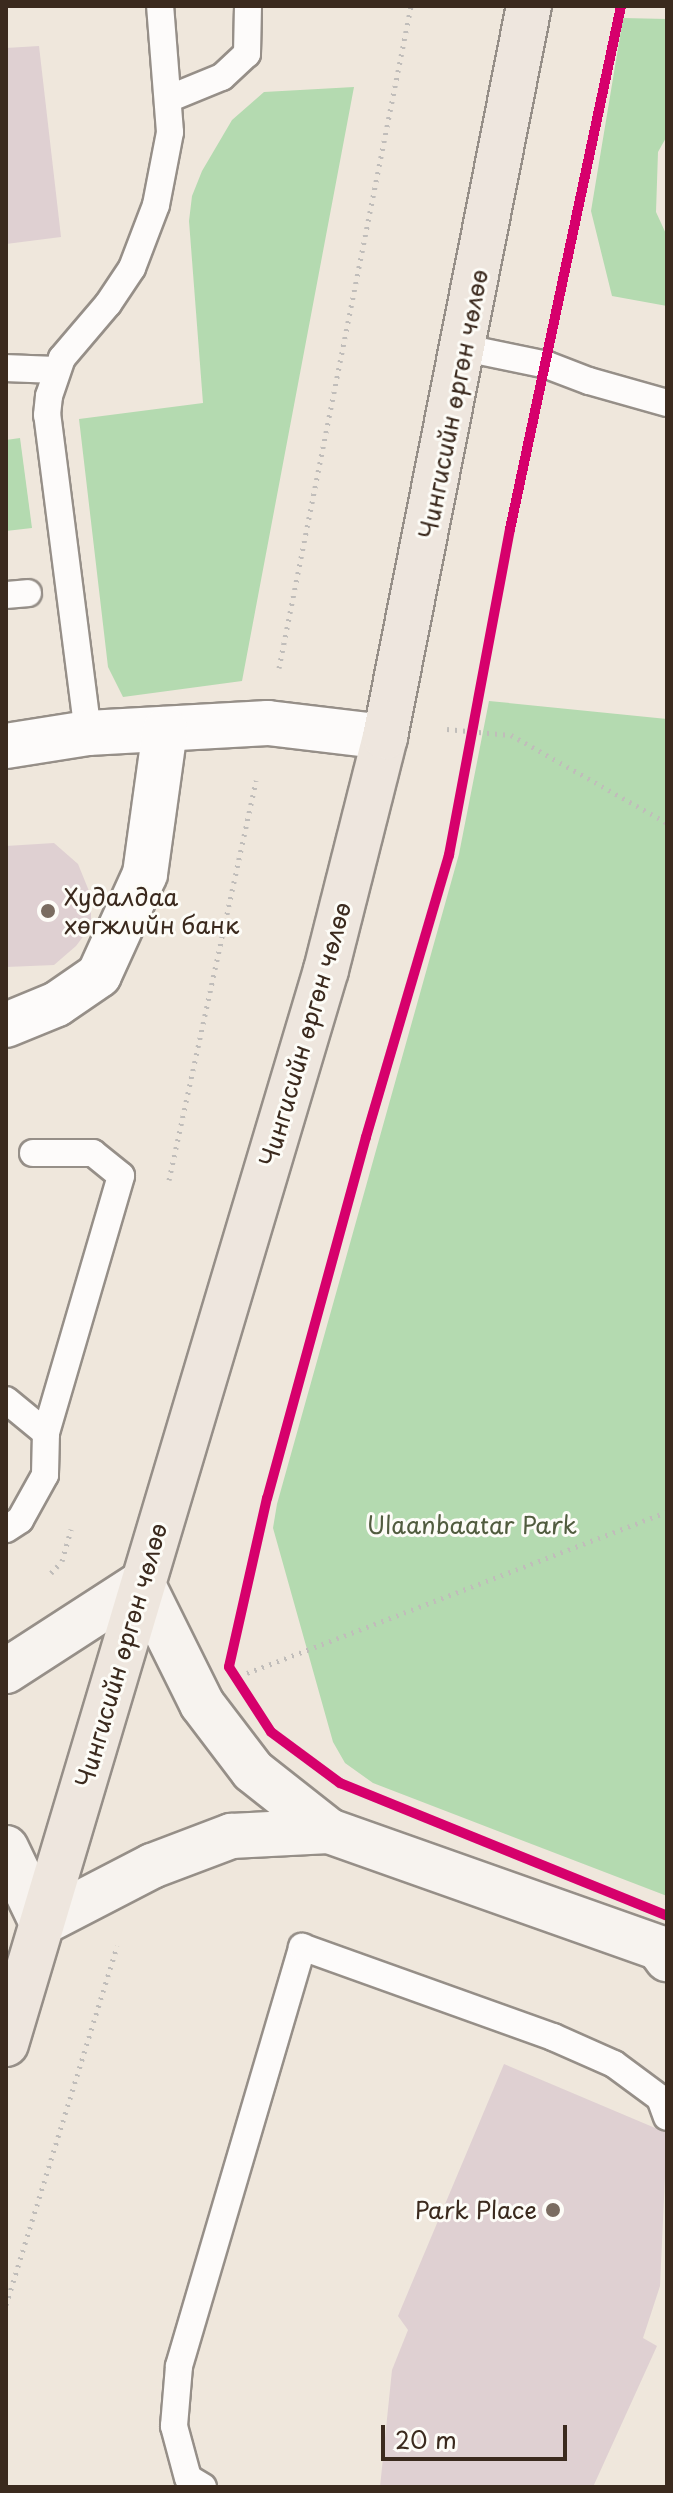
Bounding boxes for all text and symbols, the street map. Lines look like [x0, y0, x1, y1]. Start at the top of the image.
street label: Чингисийн өргөн чөлөө [412, 266, 494, 542]
place label: Худалдаа хөгжлийн банк [64, 883, 240, 939]
street label: Чингисийн өргөн чөлөө [253, 897, 357, 1171]
marker: Худалдаа хөгжлийн банк [39, 902, 57, 920]
park label: Ulaanbaatar Park [367, 1511, 577, 1539]
street label: Чингисийн өргөн чөлөө [69, 1518, 173, 1792]
place label: Park Place [414, 2196, 537, 2224]
marker: Park Place [544, 2201, 562, 2219]
scale bar [385, 2409, 571, 2459]
text: 20 m [395, 2421, 457, 2457]

